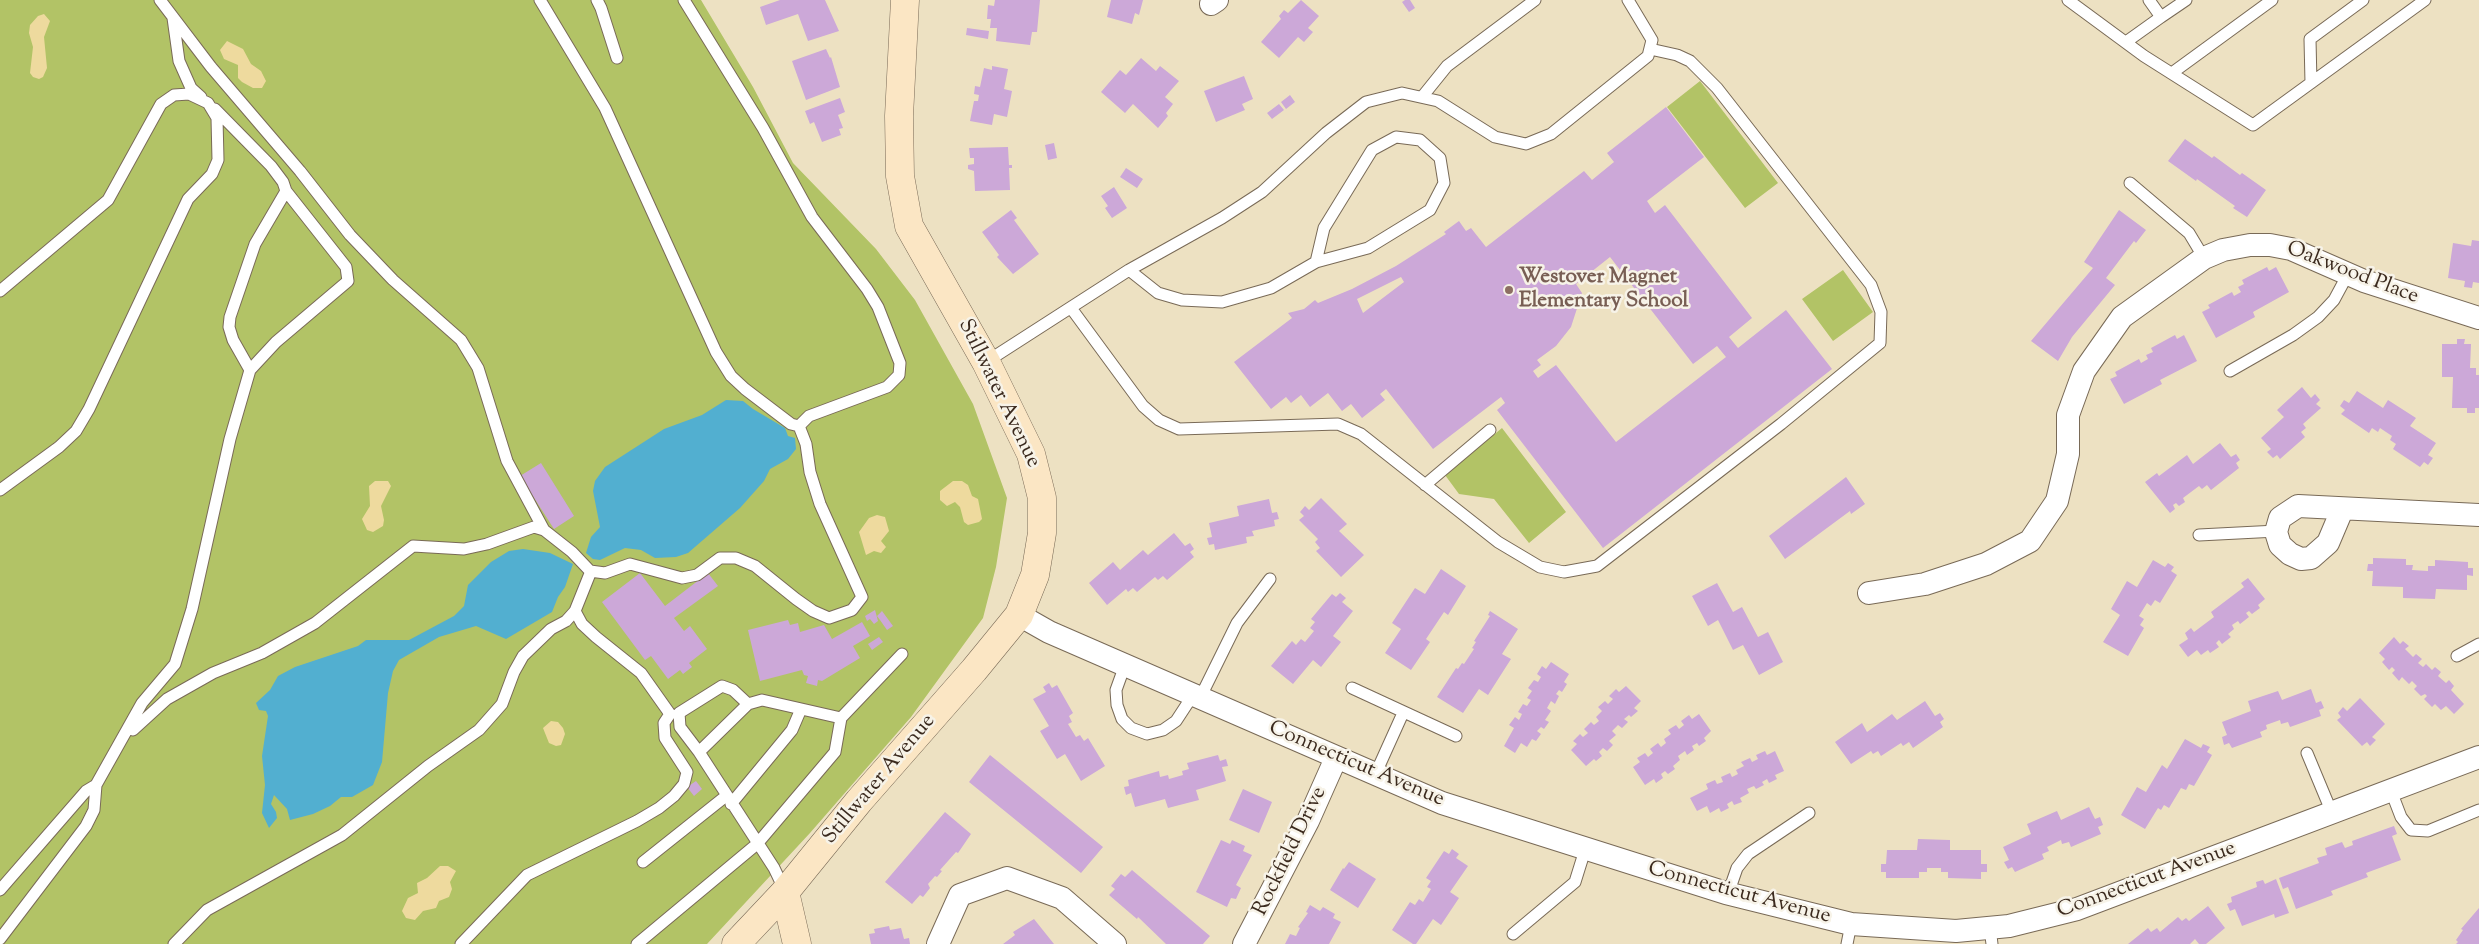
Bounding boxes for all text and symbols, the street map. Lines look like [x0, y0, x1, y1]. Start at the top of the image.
street label: Oakwood Place [2282, 237, 2422, 311]
place label: Westover Magnet Elementary School [1519, 265, 1688, 315]
marker: Westover Magnet Elementary School [1503, 284, 1515, 296]
street label: Stillwater Avenue [951, 316, 1045, 472]
street label: Stillwater Avenue [818, 710, 942, 850]
street label: Connecticut Avenue [1265, 717, 1447, 813]
street label: Rockfield Drive [1249, 783, 1333, 921]
street label: Connecticut Avenue [2054, 837, 2240, 925]
street label: Connecticut Avenue [1645, 857, 1833, 931]

